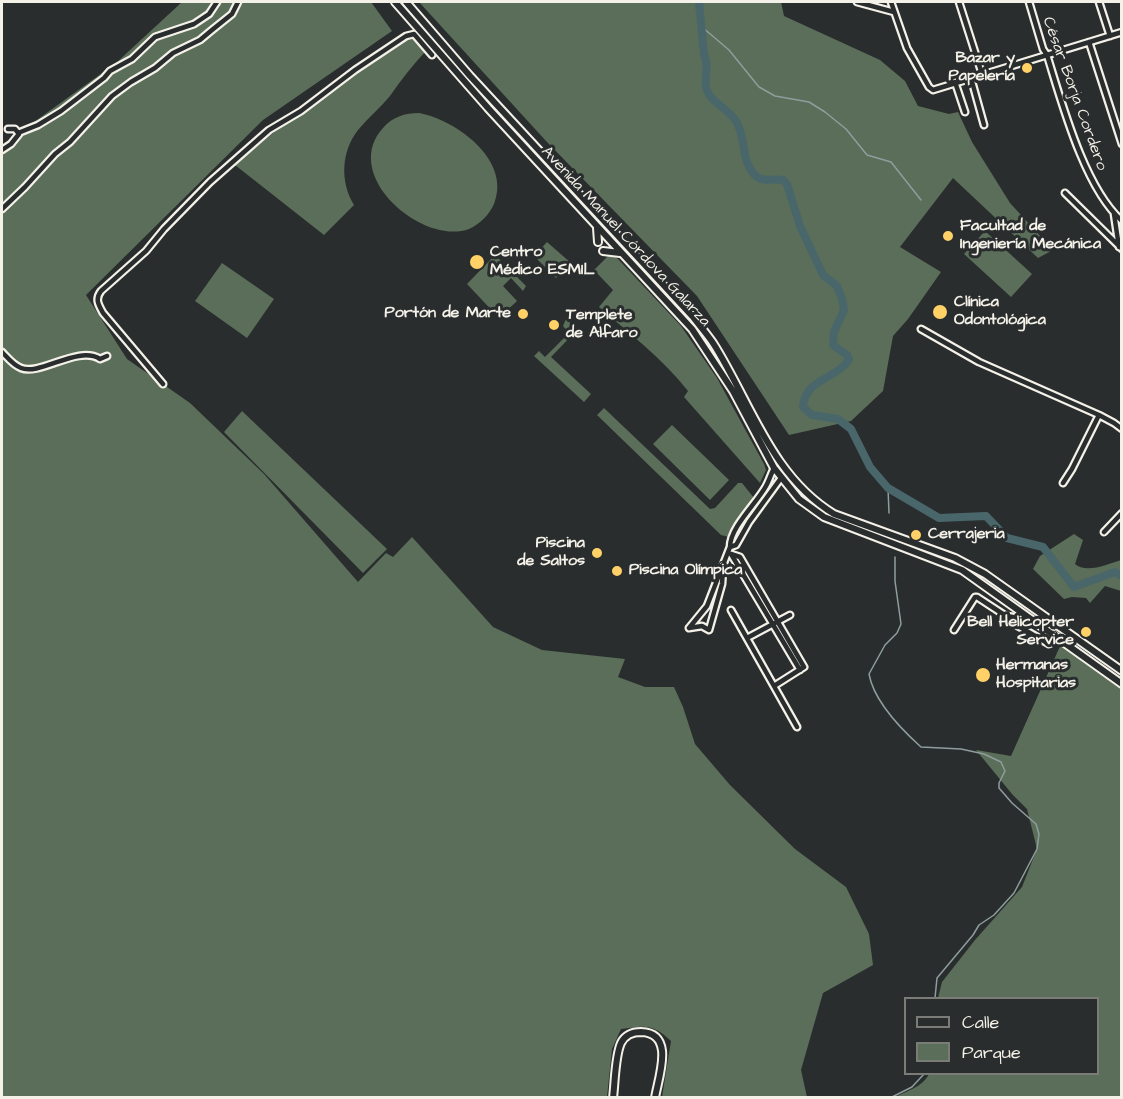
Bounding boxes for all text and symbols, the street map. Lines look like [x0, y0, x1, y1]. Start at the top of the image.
street label: César Borja Cordero [1037, 15, 1111, 173]
place label: Bazar y Papelería [949, 49, 1015, 87]
marker: Bazar y Papelería [1020, 61, 1034, 75]
street label: Avenida Manuel Córdova Galarza [536, 143, 714, 331]
place label: Facultad de Ingeniería Mecánica [960, 217, 1101, 255]
marker: Facultad de Ingeniería Mecánica [941, 229, 955, 243]
place label: Centro Médico ESMIL [490, 243, 595, 281]
marker: Centro Médico ESMIL [468, 253, 486, 271]
place label: Clínica Odontológica [954, 293, 1046, 331]
marker: Clínica Odontológica [931, 303, 949, 321]
place label: Portón de Marte [385, 304, 511, 324]
place label: Templete de Alfaro [566, 306, 638, 344]
marker: Portón de Marte [516, 307, 530, 321]
marker: Templete de Alfaro [547, 318, 561, 332]
place label: Cerrajeria [928, 525, 1005, 545]
marker: Cerrajeria [909, 528, 923, 542]
place label: Piscina de Saltos [517, 534, 585, 572]
marker: Piscina de Saltos [590, 546, 604, 560]
place label: Piscina Olímpica [629, 561, 742, 581]
marker: Piscina Olímpica [610, 564, 624, 578]
place label: Bell Helicopter Service [967, 613, 1074, 651]
marker: Bell Helicopter Service [1079, 625, 1093, 639]
place label: Hermanas Hospitarias [996, 656, 1076, 694]
marker: Hermanas Hospitarias [974, 666, 992, 684]
legend [904, 997, 1099, 1075]
text: Calle [962, 1010, 999, 1035]
text: Parque [962, 1040, 1021, 1065]

